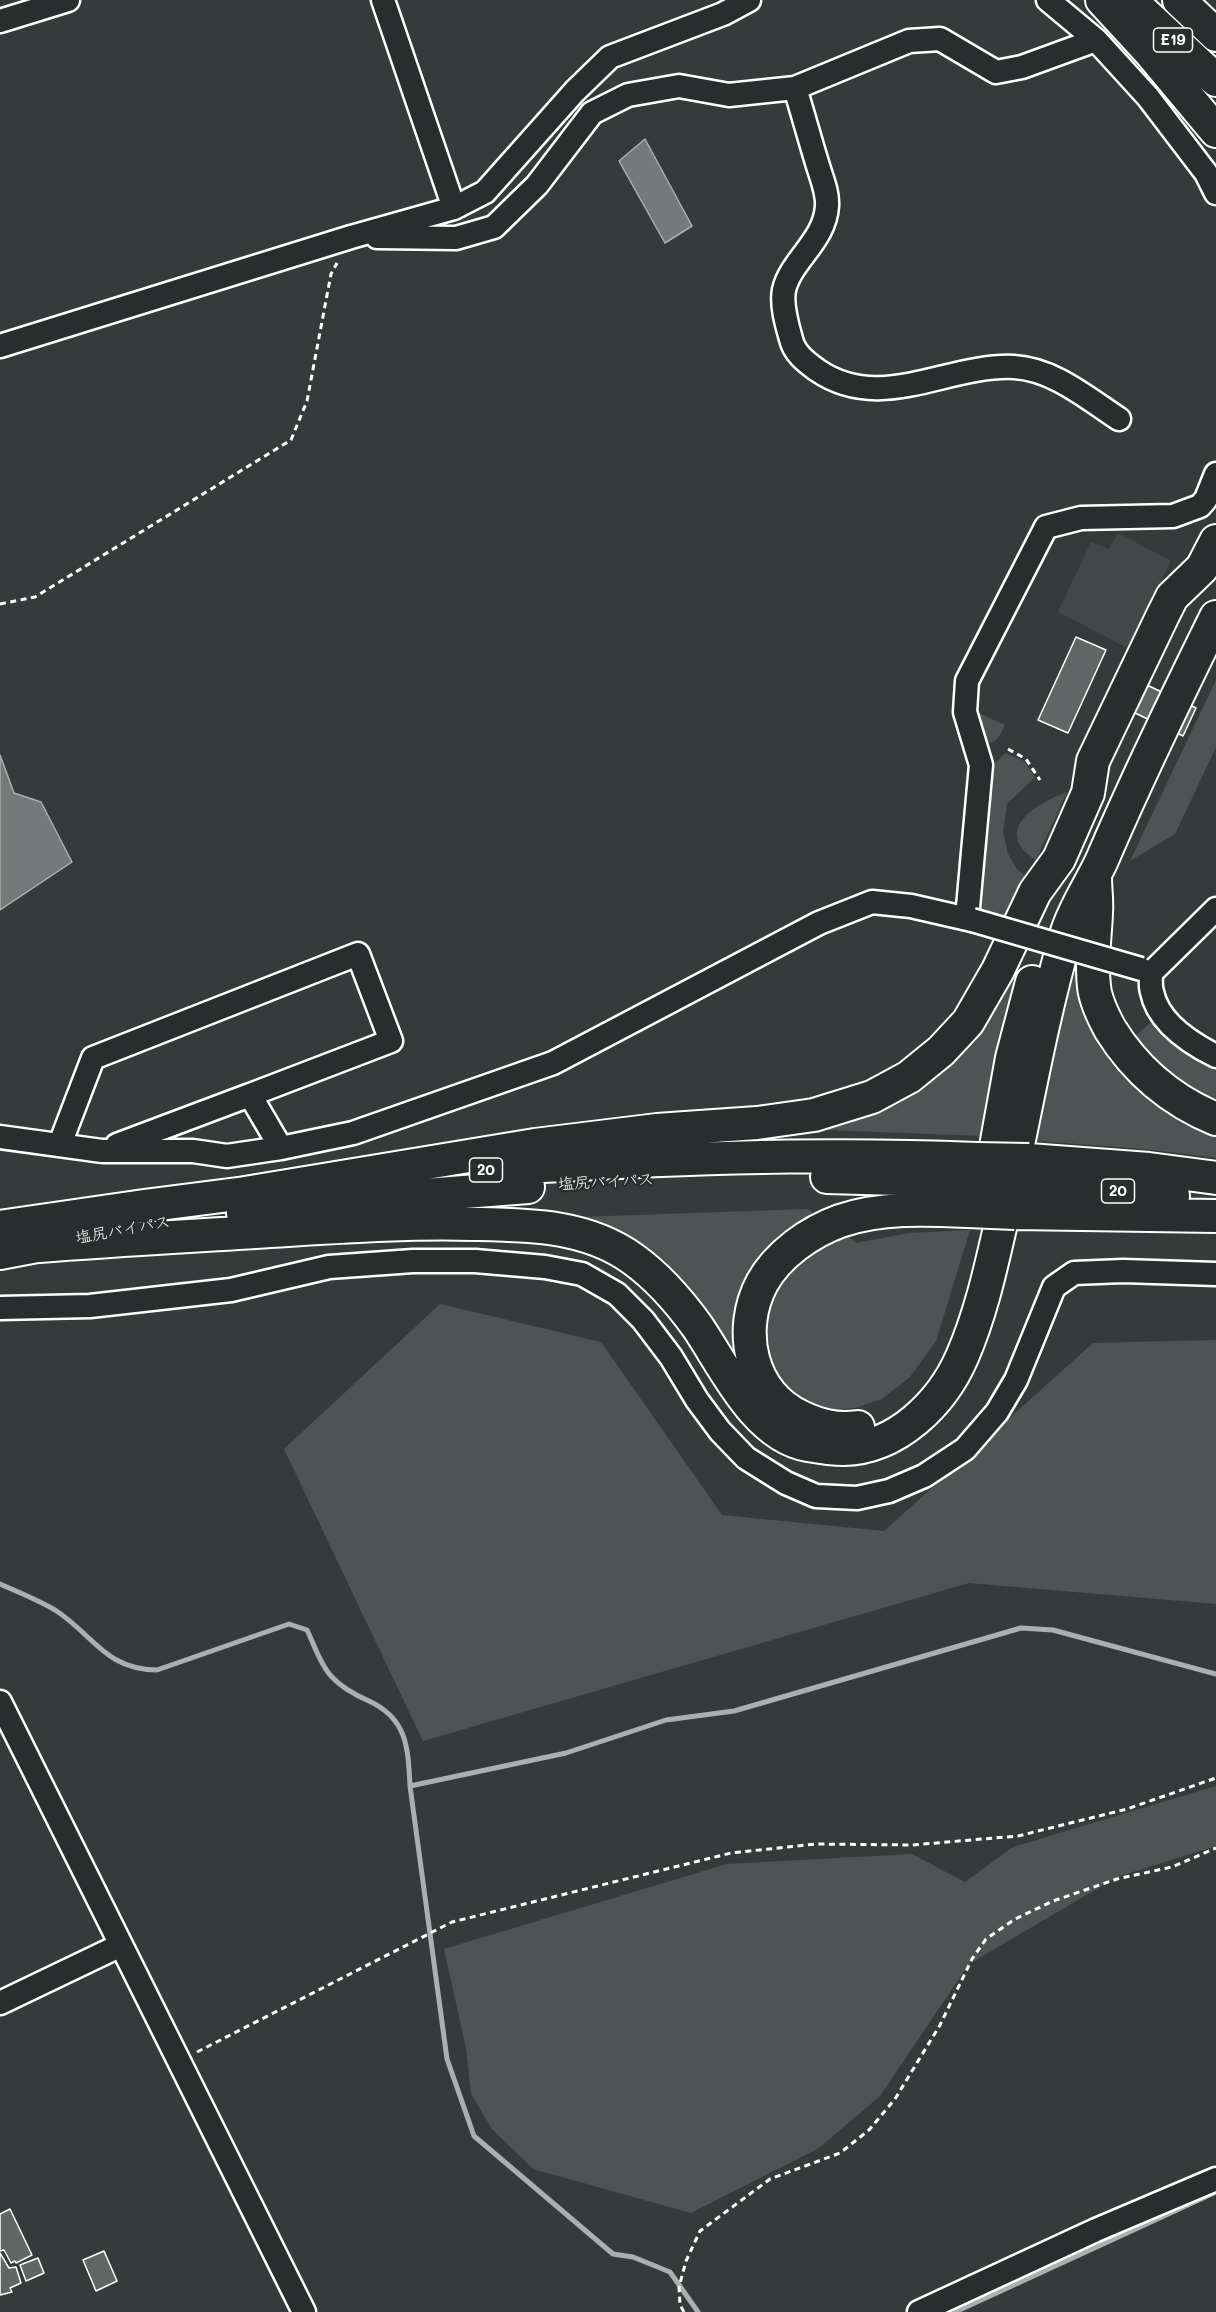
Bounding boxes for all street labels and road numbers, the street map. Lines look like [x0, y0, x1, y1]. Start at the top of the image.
road number: E19 [1154, 28, 1192, 52]
road number: 20 [470, 1158, 502, 1182]
street label: 塩尻バイパス [558, 1170, 654, 1194]
road number: 20 [1102, 1179, 1134, 1203]
street label: 塩尻バイパス [74, 1212, 172, 1248]

